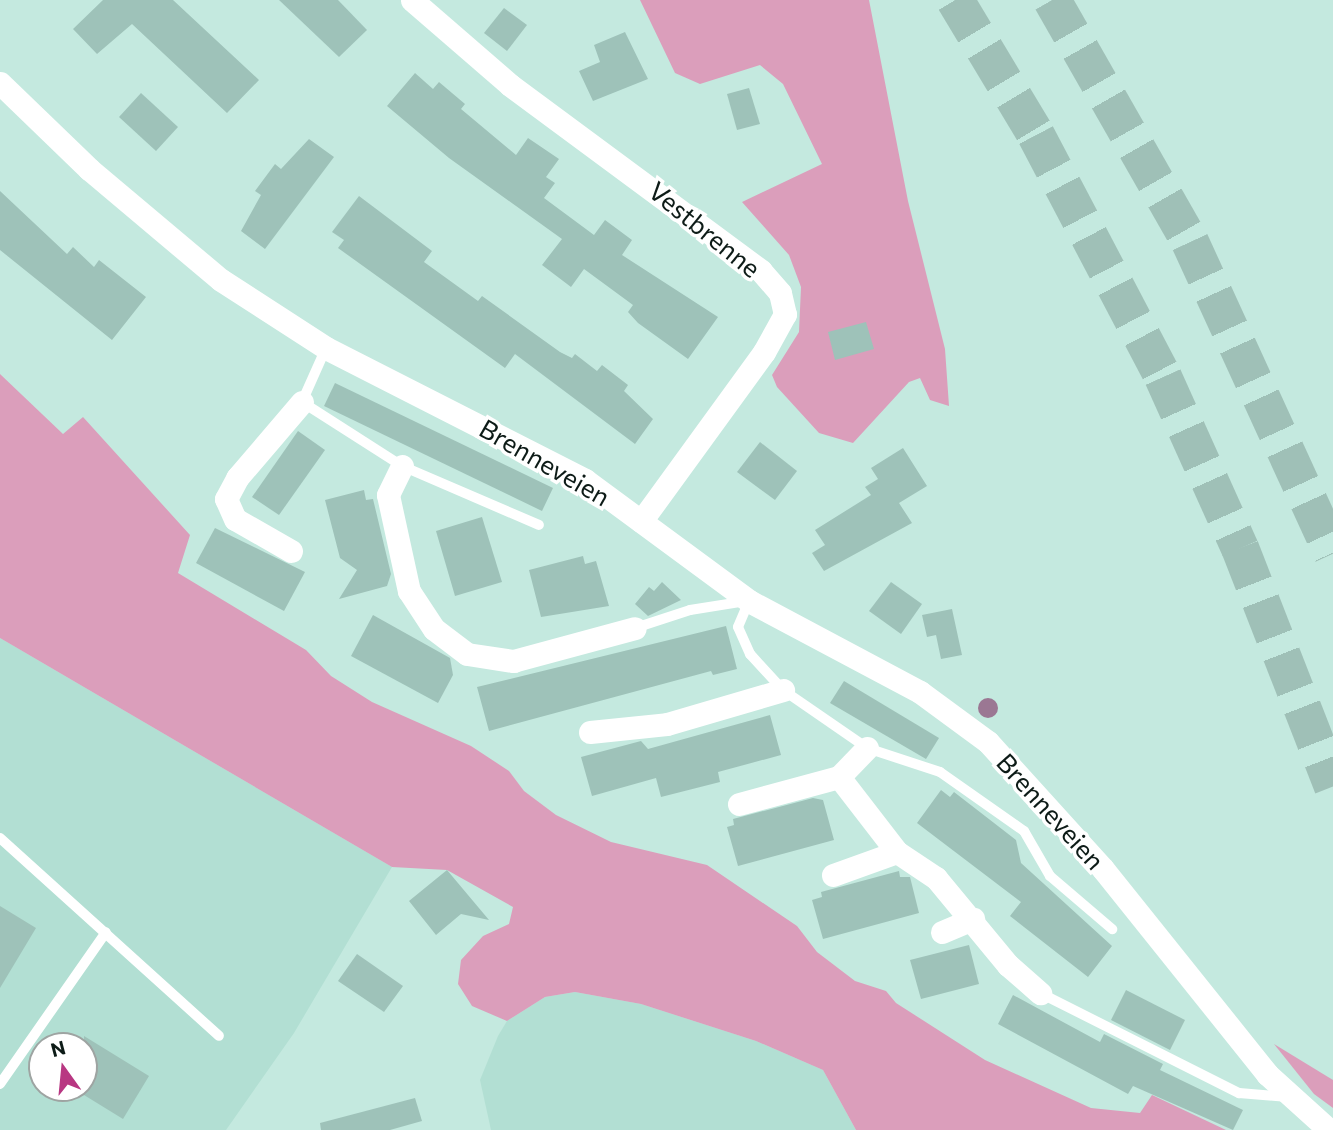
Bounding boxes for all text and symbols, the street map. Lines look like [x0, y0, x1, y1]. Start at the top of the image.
street label: Vestbrenne [643, 174, 767, 284]
street label: Brenneveien [474, 412, 616, 512]
street label: Brenneveien [991, 746, 1111, 876]
north arrow [28, 1032, 98, 1102]
text: N [48, 1035, 68, 1061]

